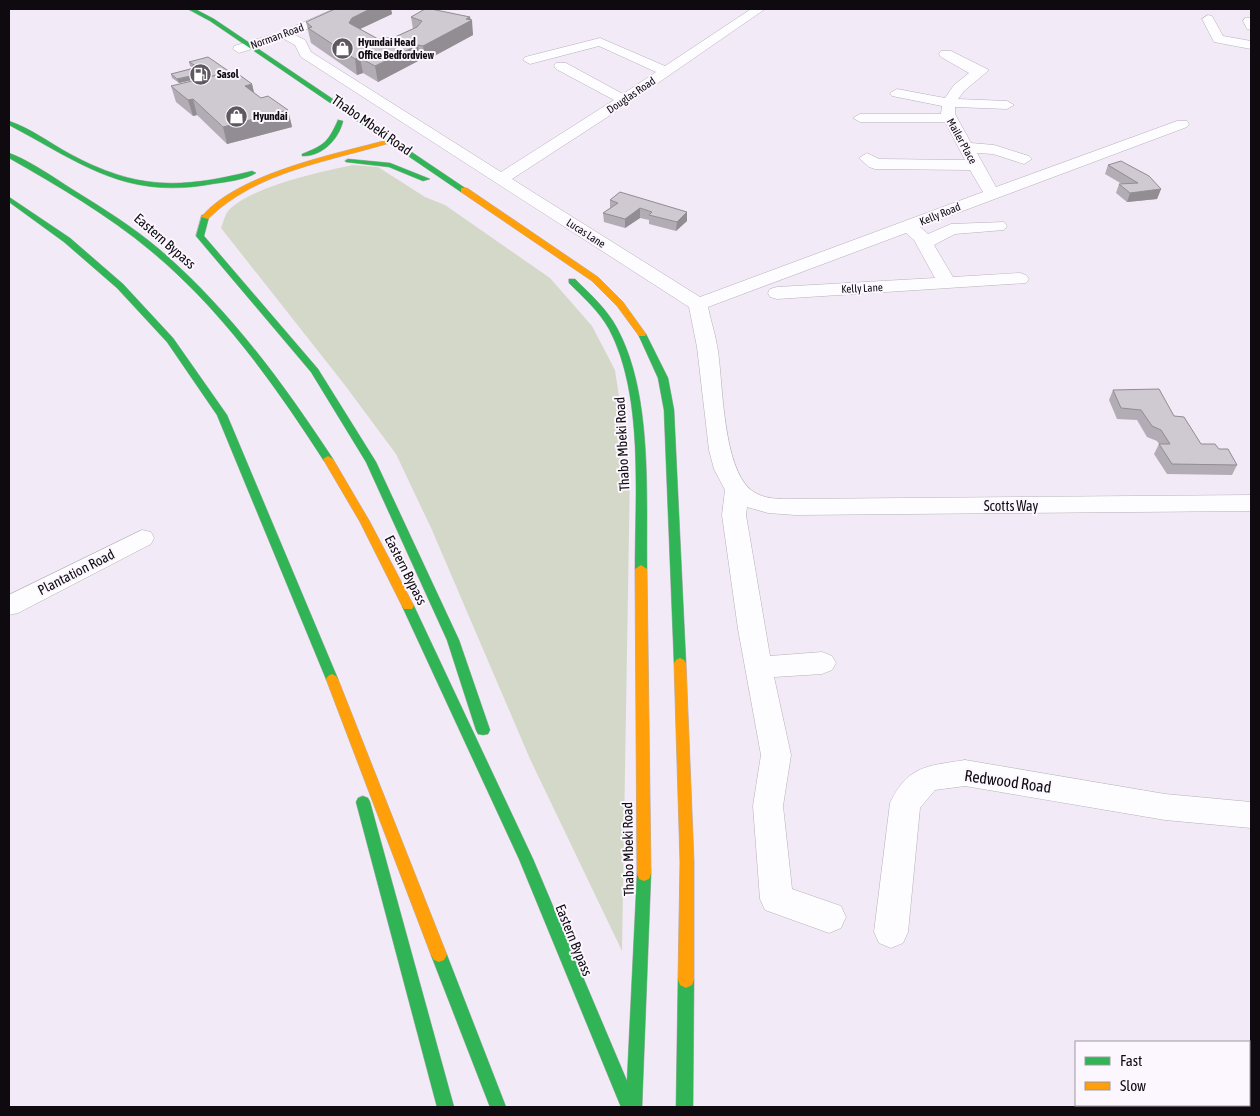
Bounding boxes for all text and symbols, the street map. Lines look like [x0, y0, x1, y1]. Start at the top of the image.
street label: Norman Road [249, 21, 305, 51]
shop icon: Hyundai Head Office Bedfordview [330, 36, 354, 60]
place label: Hyundai Head Office Bedfordview [358, 36, 434, 61]
fuel station icon: Sasol [189, 62, 213, 86]
place label: Sasol [217, 68, 240, 80]
street label: Douglas Road [605, 74, 657, 116]
street label: Thabo Mbeki Road [329, 91, 415, 159]
shop icon: Hyundai [225, 104, 249, 128]
place label: Hyundai [253, 110, 288, 122]
street label: Mailer Place [945, 116, 979, 166]
street label: Kelly Road [918, 200, 962, 228]
street label: Eastern Bypass [131, 210, 199, 272]
street label: Lucas Lane [564, 216, 608, 250]
street label: Kelly Lane [841, 281, 883, 295]
street label: Thabo Mbeki Road [612, 397, 632, 491]
street label: Scotts Way [984, 498, 1039, 514]
street label: Eastern Bypass [382, 533, 430, 608]
street label: Plantation Road [35, 546, 117, 598]
street label: Redwood Road [963, 766, 1053, 796]
street label: Thabo Mbeki Road [619, 802, 637, 896]
street label: Eastern Bypass [552, 902, 596, 978]
legend [1075, 1041, 1250, 1106]
text: Fast [1120, 1052, 1142, 1069]
text: Slow [1120, 1077, 1146, 1094]

